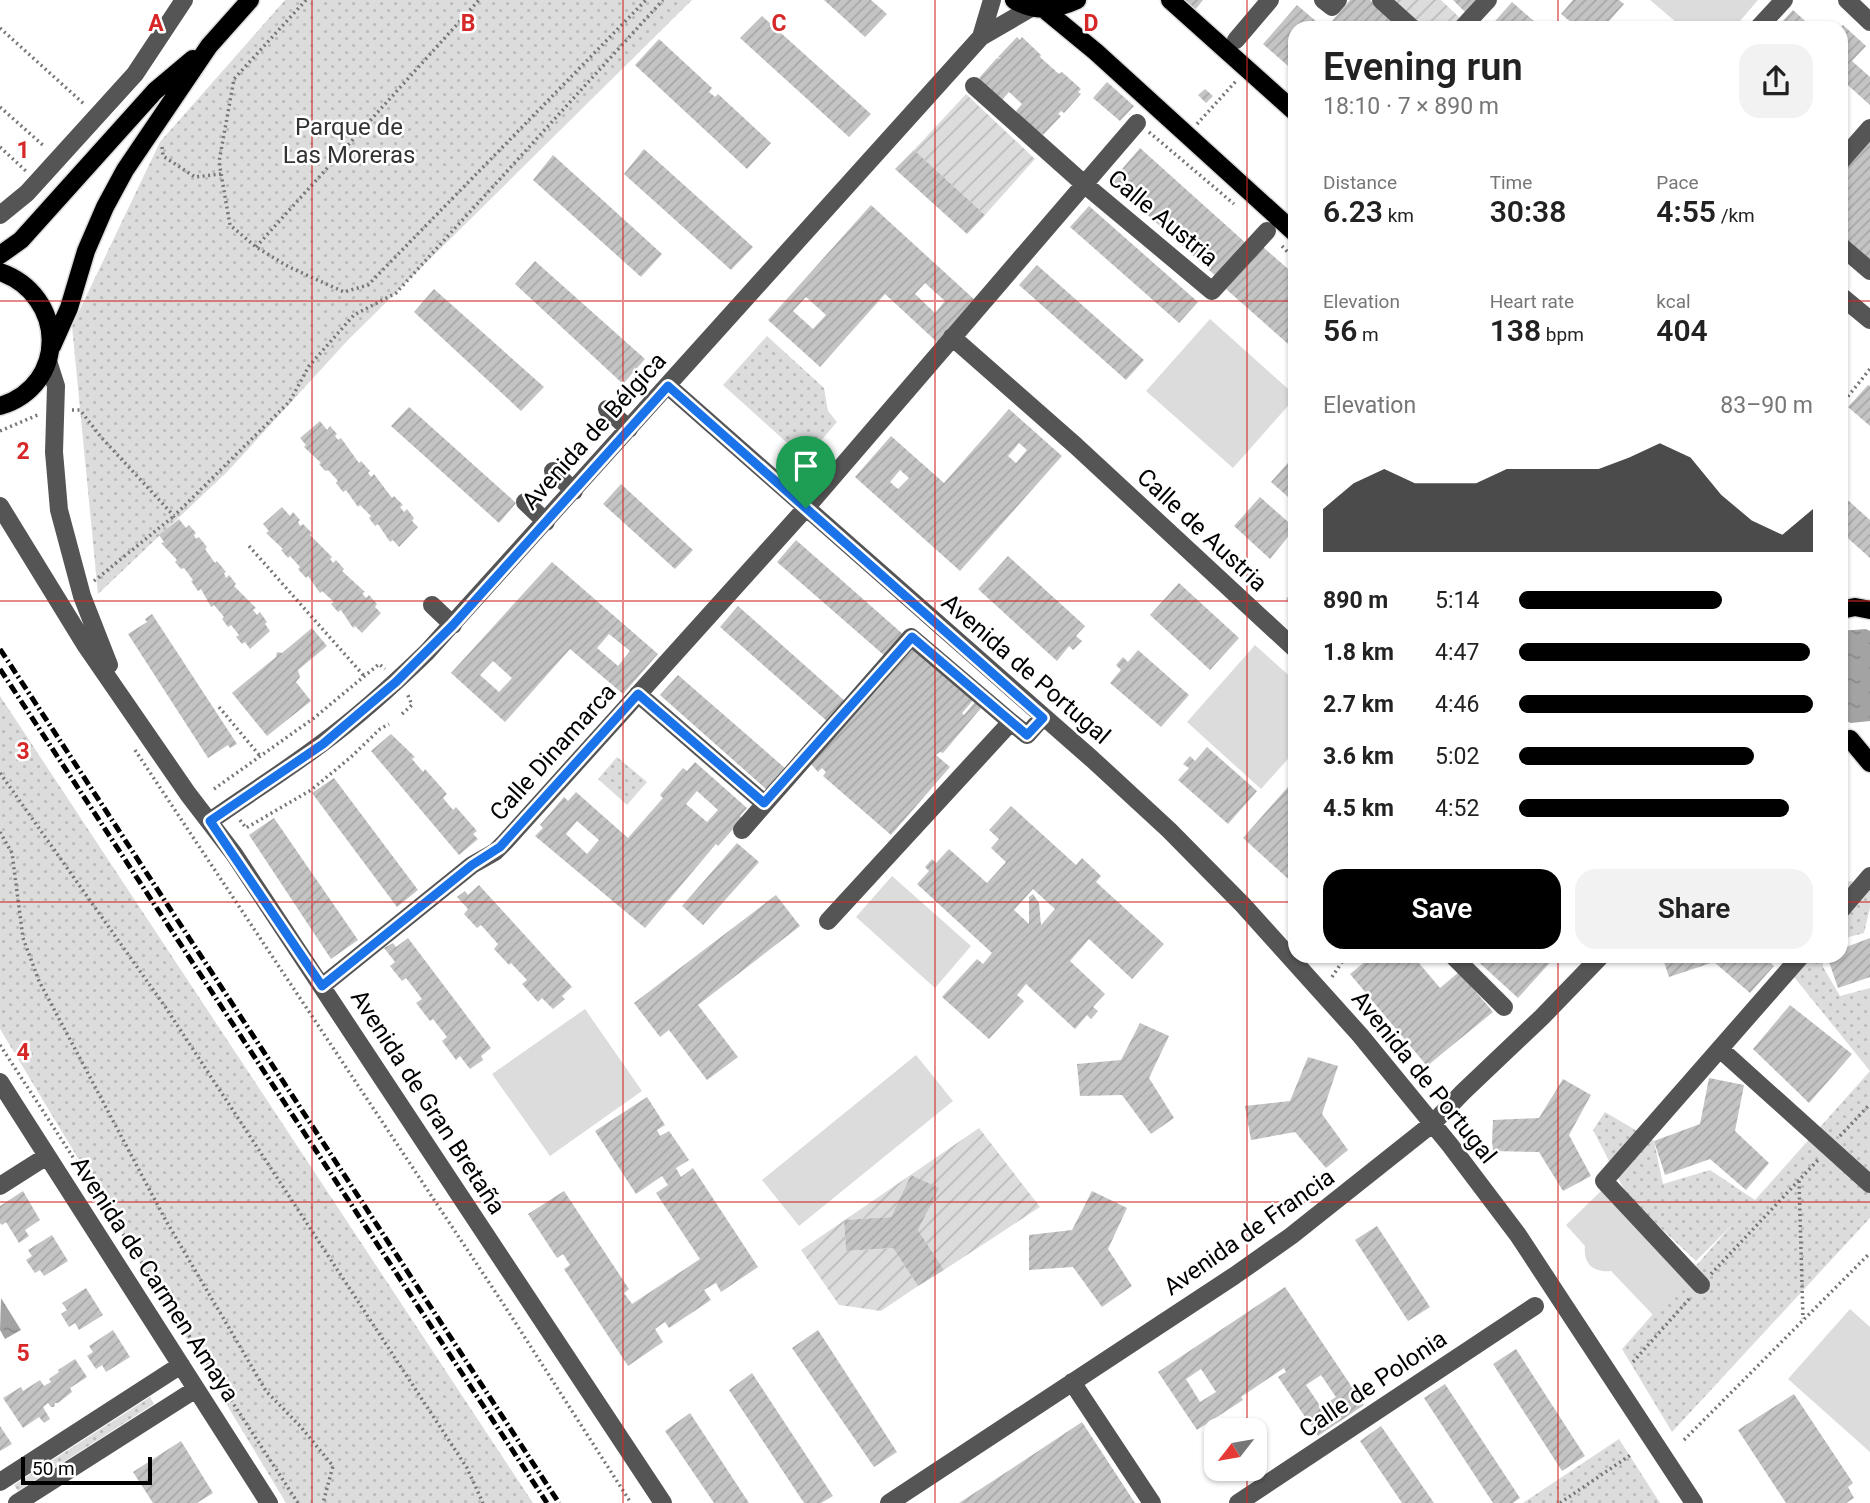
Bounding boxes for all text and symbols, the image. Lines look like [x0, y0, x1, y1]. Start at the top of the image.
text: A [148, 10, 164, 37]
text: B [461, 10, 475, 37]
text: C [771, 10, 787, 37]
text: D [1084, 10, 1098, 37]
button: share [1739, 44, 1813, 118]
text: Evening run [1323, 45, 1523, 89]
text: 18:10 · 7 × 890 m [1323, 93, 1499, 120]
park label: Parque de Las Moreras [283, 113, 415, 169]
text: 1 [16, 137, 30, 164]
street label: Calle Austria [1102, 164, 1224, 272]
text: Distance [1323, 171, 1397, 194]
text: Time [1490, 171, 1532, 194]
text: Pace [1656, 171, 1699, 194]
text: 6.23 [1323, 194, 1383, 229]
text: 30:38 [1490, 194, 1566, 229]
text: 4:55 [1656, 194, 1716, 229]
text: km [1383, 204, 1414, 227]
text: /km [1716, 204, 1755, 227]
text: Elevation [1323, 290, 1400, 313]
text: Heart rate [1490, 290, 1574, 313]
text: kcal [1656, 290, 1691, 313]
text: 56 [1323, 313, 1357, 348]
text: 138 [1490, 313, 1541, 348]
text: 404 [1656, 313, 1708, 348]
text: m [1357, 323, 1379, 346]
text: bpm [1541, 323, 1584, 346]
street label: Avenida de Bélgica [516, 347, 672, 515]
text: Elevation [1323, 392, 1416, 419]
text: 83–90 m [1720, 392, 1813, 419]
pin [776, 436, 836, 508]
text: 2 [16, 438, 30, 465]
icon: arrive [787, 447, 825, 485]
street label: Calle de Austria [1131, 463, 1273, 597]
text: 890 m [1323, 587, 1388, 614]
text: 5:14 [1435, 587, 1479, 614]
street label: Avenida de Portugal [936, 588, 1116, 750]
text: 1.8 km [1323, 639, 1394, 666]
text: 4:47 [1435, 639, 1479, 666]
street label: Calle Dinamarca [484, 678, 622, 826]
text: 2.7 km [1323, 691, 1394, 718]
text: 4:46 [1435, 691, 1479, 718]
text: 3 [16, 738, 30, 765]
text: 3.6 km [1323, 743, 1394, 770]
text: 5:02 [1435, 743, 1479, 770]
text: 4.5 km [1323, 795, 1394, 822]
text: 4:52 [1435, 795, 1479, 822]
button: Save [1323, 869, 1561, 949]
button: Share [1575, 869, 1813, 949]
street label: Avenida de Gran Bretaña [345, 984, 511, 1220]
street label: Avenida de Portugal [1346, 985, 1502, 1169]
text: 4 [16, 1039, 30, 1066]
street label: Avenida de Carmen Amaya [65, 1151, 245, 1407]
street label: Avenida de Francia [1158, 1163, 1340, 1301]
street label: Calle de Polonia [1294, 1324, 1452, 1444]
text: 5 [16, 1340, 30, 1367]
north arrow [1204, 1418, 1267, 1480]
map controls [1204, 1418, 1267, 1481]
scale bar [21, 1454, 152, 1486]
text: 50 m [32, 1457, 75, 1480]

